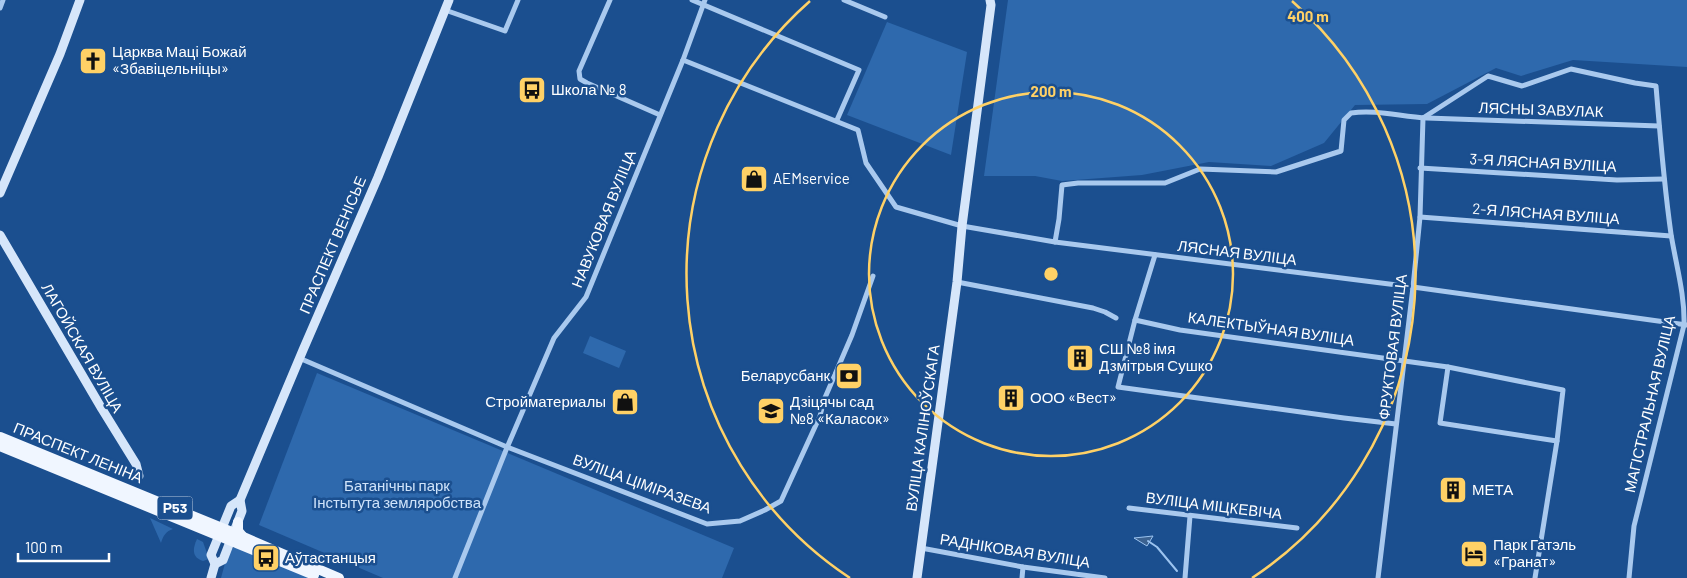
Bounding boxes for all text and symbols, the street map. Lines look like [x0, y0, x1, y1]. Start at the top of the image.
text: 400 m [1287, 7, 1329, 25]
place label: Царква Маці Божай «Збавіцельніцы» [112, 42, 247, 77]
church icon: Царква Маці Божай «Збавіцельніцы» [78, 46, 108, 76]
bus stop icon: Школа № 8 [517, 75, 547, 105]
place label: Школа № 8 [551, 80, 627, 98]
text: 200 m [1030, 82, 1072, 100]
street label: ЛЯСНЫ ЗАВУЛАК [1478, 98, 1604, 120]
street label: НАВУКОВАЯ ВУЛІЦА [567, 147, 639, 290]
street label: 3-Я ЛЯСНАЯ ВУЛІЦА [1469, 149, 1617, 175]
shop icon: AEMservice [739, 164, 769, 194]
place label: AEMservice [773, 169, 850, 187]
street label: ПРАСПЕКТ ВЕНІСЬЕ [295, 173, 369, 316]
street label: 2-Я ЛЯСНАЯ ВУЛІЦА [1472, 199, 1620, 227]
street label: ЛЯСНАЯ ВУЛІЦА [1177, 236, 1298, 268]
centre of rings [1042, 265, 1060, 283]
street label: ФРУКТОВАЯ ВУЛІЦА [1374, 273, 1410, 421]
street label: ЛАГОЙСКАЯ ВУЛІЦА [38, 280, 127, 415]
street label: КАЛЕКТЫЎНАЯ ВУЛІЦА [1187, 307, 1356, 349]
street label: МАГІСТРАЛЬНАЯ ВУЛІЦА [1620, 313, 1678, 494]
place label: СШ №8 імя Дзмітрыя Сушко [1099, 339, 1213, 374]
street label: ВУЛІЦА КАЛІНОЎСКАГА [901, 343, 943, 513]
building icon: СШ №8 імя Дзмітрыя Сушко [1065, 343, 1095, 373]
bank icon: Беларусбанк [834, 361, 864, 391]
place label: Беларусбанк [741, 366, 830, 384]
building icon: ООО «Вест» [996, 383, 1026, 413]
shop icon: Стройматериалы [610, 387, 640, 417]
place label: ООО «Вест» [1030, 388, 1117, 406]
place label: Стройматериалы [485, 392, 606, 410]
place label: Дзіцячы сад №8 «Каласок» [790, 392, 890, 427]
school or university icon: Дзіцячы сад №8 «Каласок» [756, 396, 786, 426]
street label: ПРАСПЕКТ ЛЕНІНА [11, 418, 146, 486]
street label: ВУЛІЦА ЦІМІРАЗЕВА [571, 450, 714, 516]
building icon: МЕТА [1438, 475, 1468, 505]
park label: Батанічны парк Інстытута земляробства [313, 476, 482, 511]
place label: МЕТА [1472, 480, 1513, 498]
street label: ВУЛІЦА МІЦКЕВІЧА [1145, 488, 1283, 522]
road number: Р53 [158, 496, 192, 520]
street label: РАДНІКОВАЯ ВУЛІЦА [939, 529, 1092, 571]
scale bar [18, 530, 109, 562]
place label: Парк Гатэль «Гранат» [1493, 535, 1576, 570]
text: 100 m [25, 538, 63, 556]
hotel icon: Парк Гатэль «Гранат» [1459, 539, 1489, 569]
bus stop icon: Аўтастанцыя [251, 543, 281, 573]
place label: Аўтастанцыя [285, 548, 376, 566]

